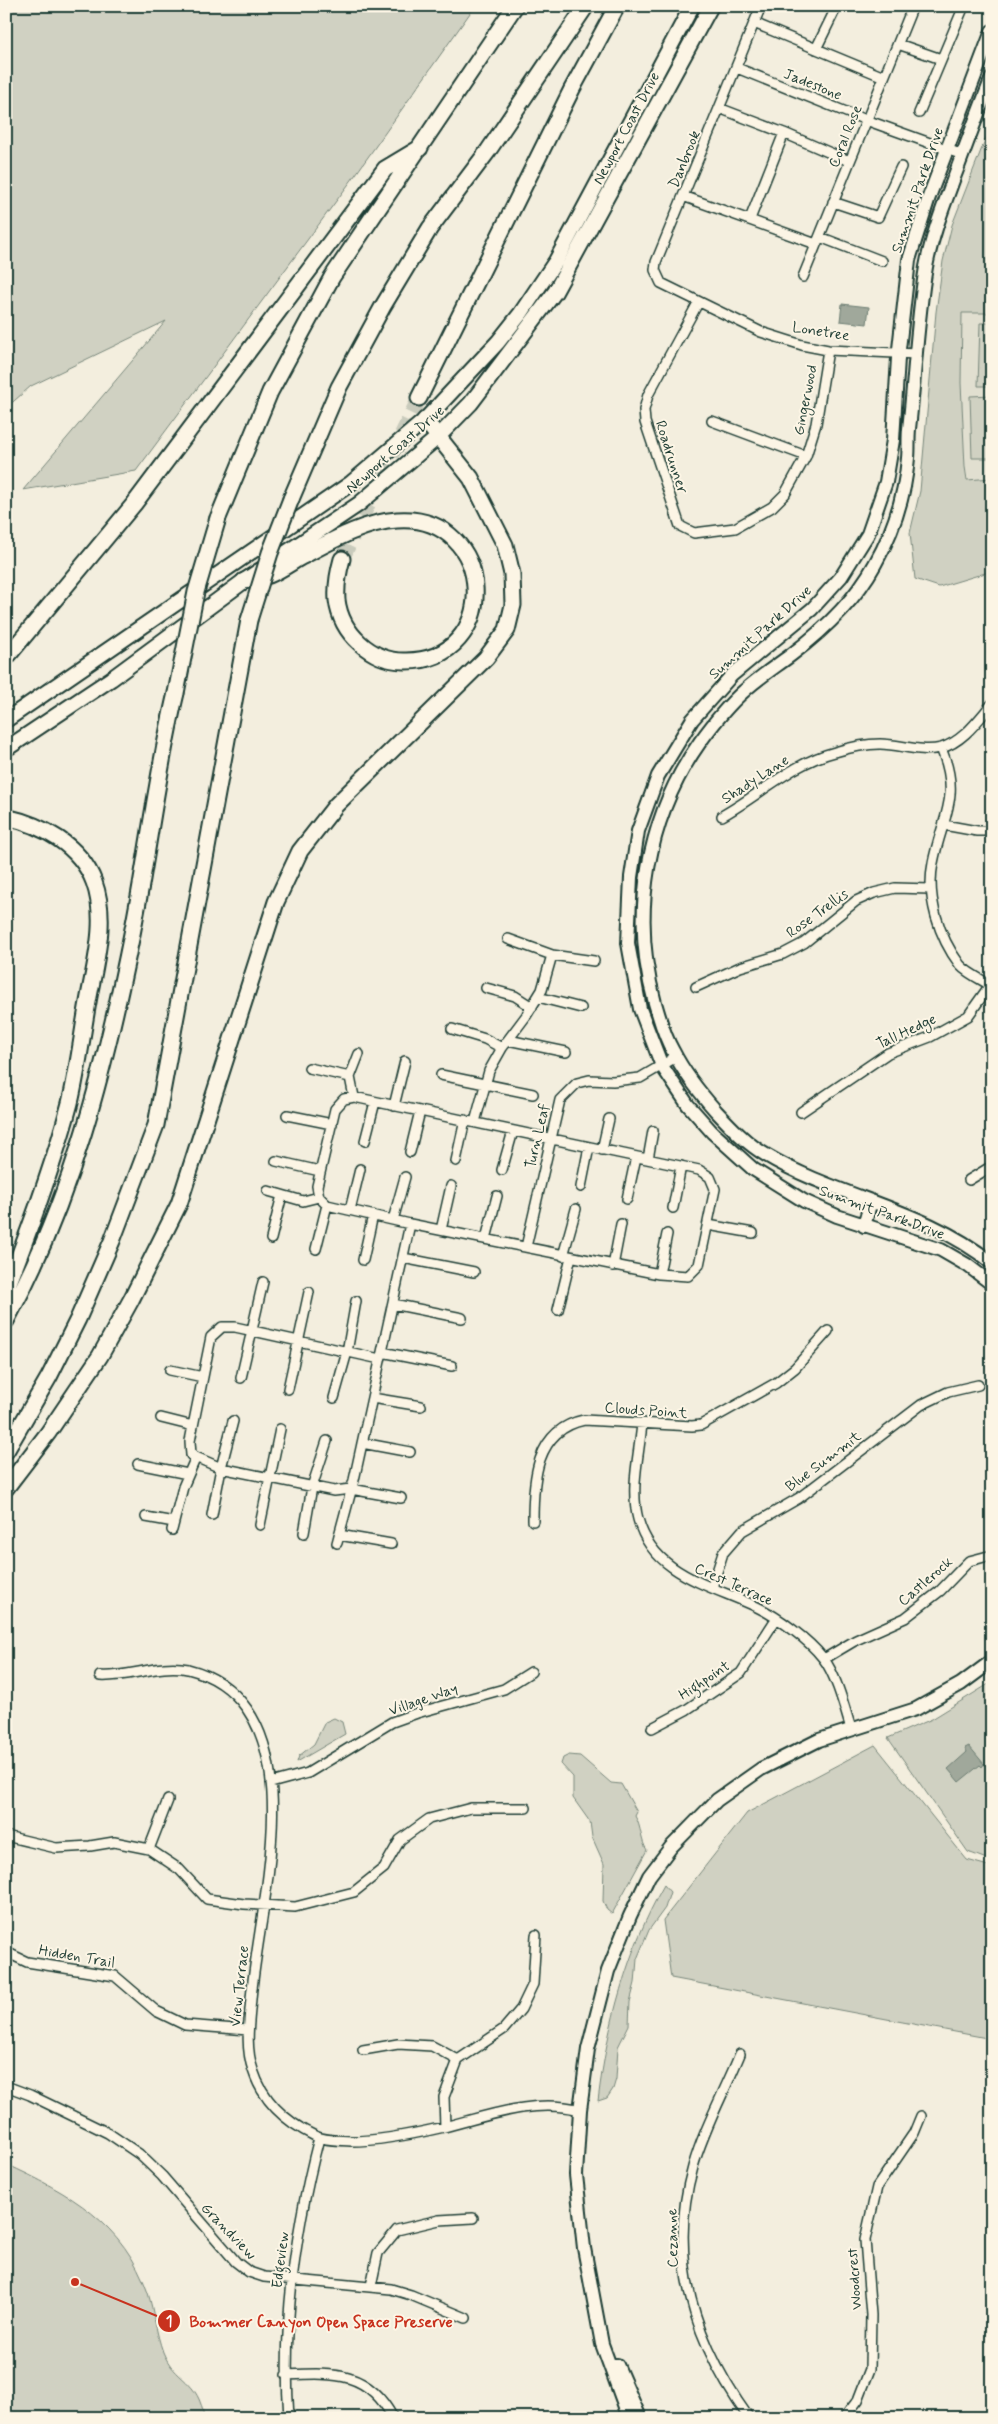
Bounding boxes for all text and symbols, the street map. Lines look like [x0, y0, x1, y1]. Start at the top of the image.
street label: Jadestone [780, 64, 845, 106]
street label: Newport Coast Drive [589, 68, 665, 188]
street label: Coral Rose [824, 102, 868, 171]
street label: Summit Park Drive [887, 124, 949, 256]
street label: Danbrook [664, 127, 706, 191]
street label: Lonetree [791, 318, 851, 346]
street label: Gingerwood [789, 363, 824, 437]
street label: Newport Coast Drive [342, 401, 450, 498]
street label: Roadrunner [650, 418, 692, 496]
street label: Summit Park Drive [705, 581, 817, 684]
street label: Shady Lane [718, 750, 793, 809]
street label: Rose Trellis [783, 884, 853, 943]
street label: Tall Hedge [873, 1009, 940, 1055]
street label: Turn Leaf [521, 1102, 555, 1171]
street label: Summit Park Drive [816, 1181, 947, 1245]
street label: Clouds Point [604, 1398, 688, 1424]
street label: Blue Summit [782, 1427, 866, 1497]
street label: Castlerock [894, 1552, 958, 1611]
street label: Crest Terrace [691, 1559, 776, 1611]
street label: Highpoint [675, 1656, 735, 1706]
street label: Village Way [386, 1679, 461, 1721]
street label: Hidden Trail [37, 1940, 117, 1974]
street label: View Terrace [226, 1944, 254, 2028]
street label: Grandview [196, 2199, 261, 2265]
street label: Cezanne [662, 2208, 684, 2268]
street label: Edgeview [268, 2231, 295, 2290]
street label: Woodcrest [843, 2247, 867, 2311]
callout: Bommer Canyon Open Space Preserve [156, 2306, 461, 2337]
text: 1 [166, 2312, 172, 2332]
text: Bommer Canyon Open Space Preserve [189, 2312, 453, 2333]

